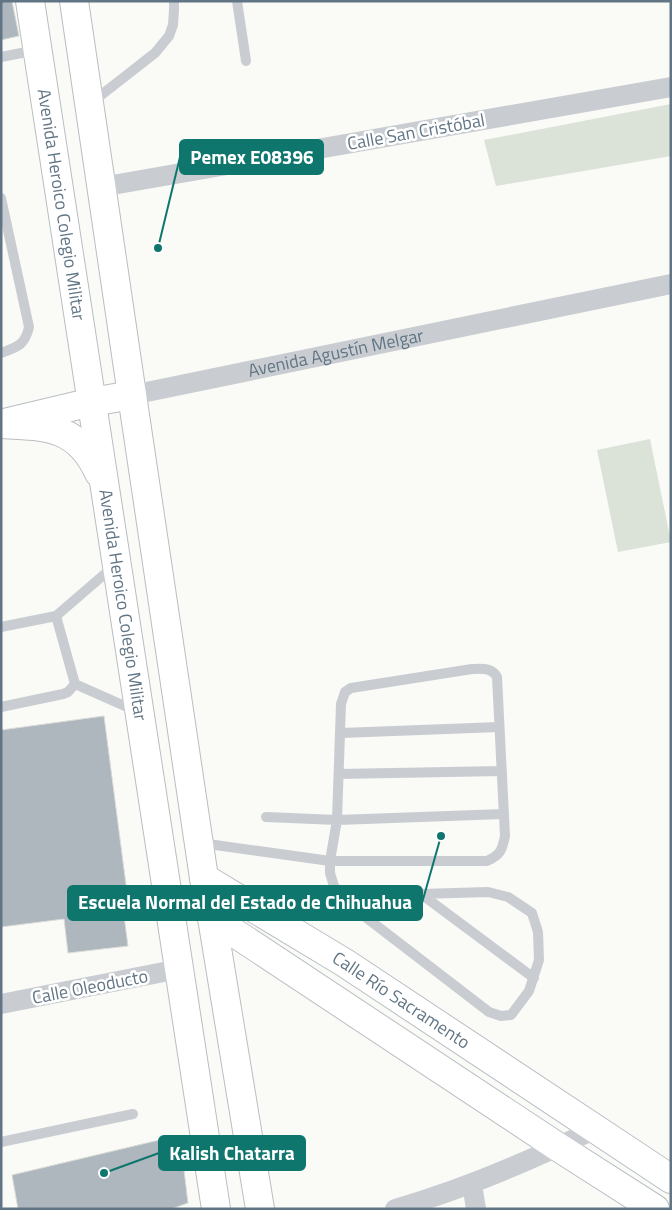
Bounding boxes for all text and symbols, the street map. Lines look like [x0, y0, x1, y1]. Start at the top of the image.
street label: Avenida Heroico Colegio Militar [31, 87, 93, 322]
street label: Calle San Cristóbal [345, 106, 487, 157]
callout: Pemex E08396 [180, 140, 323, 174]
text: Pemex E08396 [190, 142, 314, 171]
street label: Avenida Agustín Melgar [245, 321, 426, 384]
street label: Avenida Heroico Colegio Militar [92, 487, 155, 722]
callout: Escuela Normal del Estado de Chihuahua [68, 886, 422, 920]
text: Escuela Normal del Estado de Chihuahua [78, 887, 412, 916]
street label: Calle Río Sacramento [327, 944, 476, 1055]
street label: Calle Oleoducto [30, 962, 150, 1011]
callout: Kalish Chatarra [159, 1136, 305, 1170]
text: Kalish Chatarra [169, 1138, 295, 1167]

